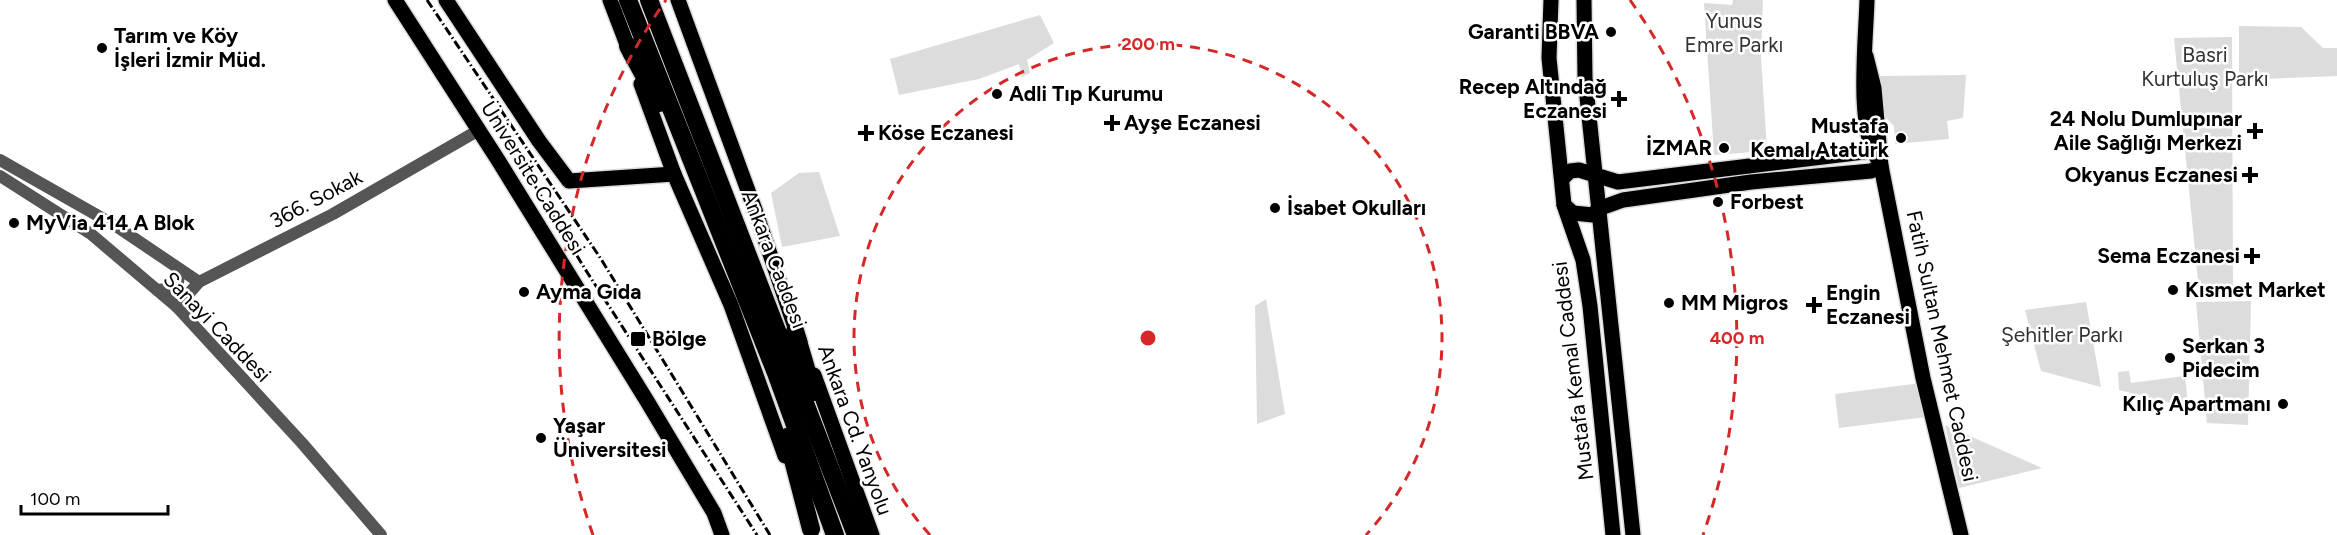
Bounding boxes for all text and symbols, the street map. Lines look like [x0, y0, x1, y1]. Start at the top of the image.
park label: Yunus Emre Parkı [1685, 8, 1783, 57]
place label: Garanti BBVA [1468, 19, 1599, 44]
place label: Tarım ve Köy İşleri İzmir Müd. [114, 23, 266, 72]
marker: Garanti BBVA [1604, 25, 1618, 39]
text: 200 m [1121, 33, 1175, 55]
marker: Tarım ve Köy İşleri İzmir Müd. [95, 41, 109, 55]
park label: Basri Kurtuluş Parkı [2141, 42, 2269, 91]
place label: Recep Altındağ Eczanesi [1459, 74, 1607, 123]
place label: Adli Tıp Kurumu [1009, 81, 1163, 106]
marker: Adli Tıp Kurumu [990, 87, 1004, 101]
marker: Recep Altındağ Eczanesi [1612, 92, 1626, 106]
street label: Üniversite Caddesi [476, 96, 591, 259]
place label: 24 Nolu Dumlupınar Aile Sağlığı Merkezi [2050, 106, 2242, 155]
place label: Ayşe Eczanesi [1124, 110, 1261, 135]
place label: Mustafa Kemal Atatürk [1750, 113, 1890, 162]
marker: Ayşe Eczanesi [1105, 116, 1119, 130]
place label: Köse Eczanesi [878, 120, 1014, 145]
marker: 24 Nolu Dumlupınar Aile Sağlığı Merkezi [2246, 122, 2264, 140]
marker: Köse Eczanesi [859, 126, 873, 140]
marker: Mustafa Kemal Atatürk [1894, 131, 1908, 145]
place label: İZMAR [1646, 135, 1712, 160]
marker: İZMAR [1717, 141, 1731, 155]
place label: Okyanus Eczanesi [2065, 162, 2238, 187]
street label: 366. Sokak [265, 164, 367, 233]
marker: Okyanus Eczanesi [2243, 168, 2257, 182]
street label: Ankara Caddesi [737, 186, 812, 332]
place label: Forbest [1730, 189, 1804, 214]
place label: İsabet Okulları [1287, 195, 1426, 220]
marker: Forbest [1711, 195, 1725, 209]
marker: İsabet Okulları [1268, 201, 1282, 215]
street label: Fatih Sultan Mehmet Caddesi [1902, 208, 1983, 484]
place label: MyVia 414 A Blok [26, 210, 196, 235]
marker: MyVia 414 A Blok [7, 216, 21, 230]
place label: Sema Eczanesi [2097, 243, 2240, 268]
marker: Sema Eczanesi [2245, 249, 2259, 263]
street label: Mustafa Kemal Caddesi [1547, 260, 1598, 482]
street label: Sanayi Caddesi [158, 266, 276, 387]
place label: Kısmet Market [2185, 277, 2326, 302]
place label: Ayma Gıda [536, 279, 642, 304]
place label: Engin Eczanesi [1826, 280, 1910, 329]
marker: Kısmet Market [2166, 283, 2180, 297]
marker: Ayma Gıda [517, 285, 531, 299]
place label: MM Migros [1681, 290, 1788, 315]
marker: MM Migros [1662, 296, 1676, 310]
marker: Engin Eczanesi [1807, 298, 1821, 312]
park label: Şehitler Parkı [2001, 322, 2123, 347]
place label: Bölge [652, 326, 707, 351]
text: 400 m [1710, 327, 1764, 349]
centre of rings [1138, 328, 1158, 348]
marker: Bölge [629, 330, 647, 348]
place label: Serkan 3 Pidecim [2182, 333, 2265, 382]
street label: Ankara Cd. Yanyolu [813, 341, 898, 519]
marker: Serkan 3 Pidecim [2163, 351, 2177, 365]
place label: Kılıç Apartmanı [2122, 391, 2271, 416]
marker: Kılıç Apartmanı [2276, 397, 2290, 411]
place label: Yaşar Üniversitesi [553, 413, 667, 462]
marker: Yaşar Üniversitesi [534, 431, 548, 445]
scale bar [21, 478, 168, 516]
text: 100 m [30, 488, 80, 510]

